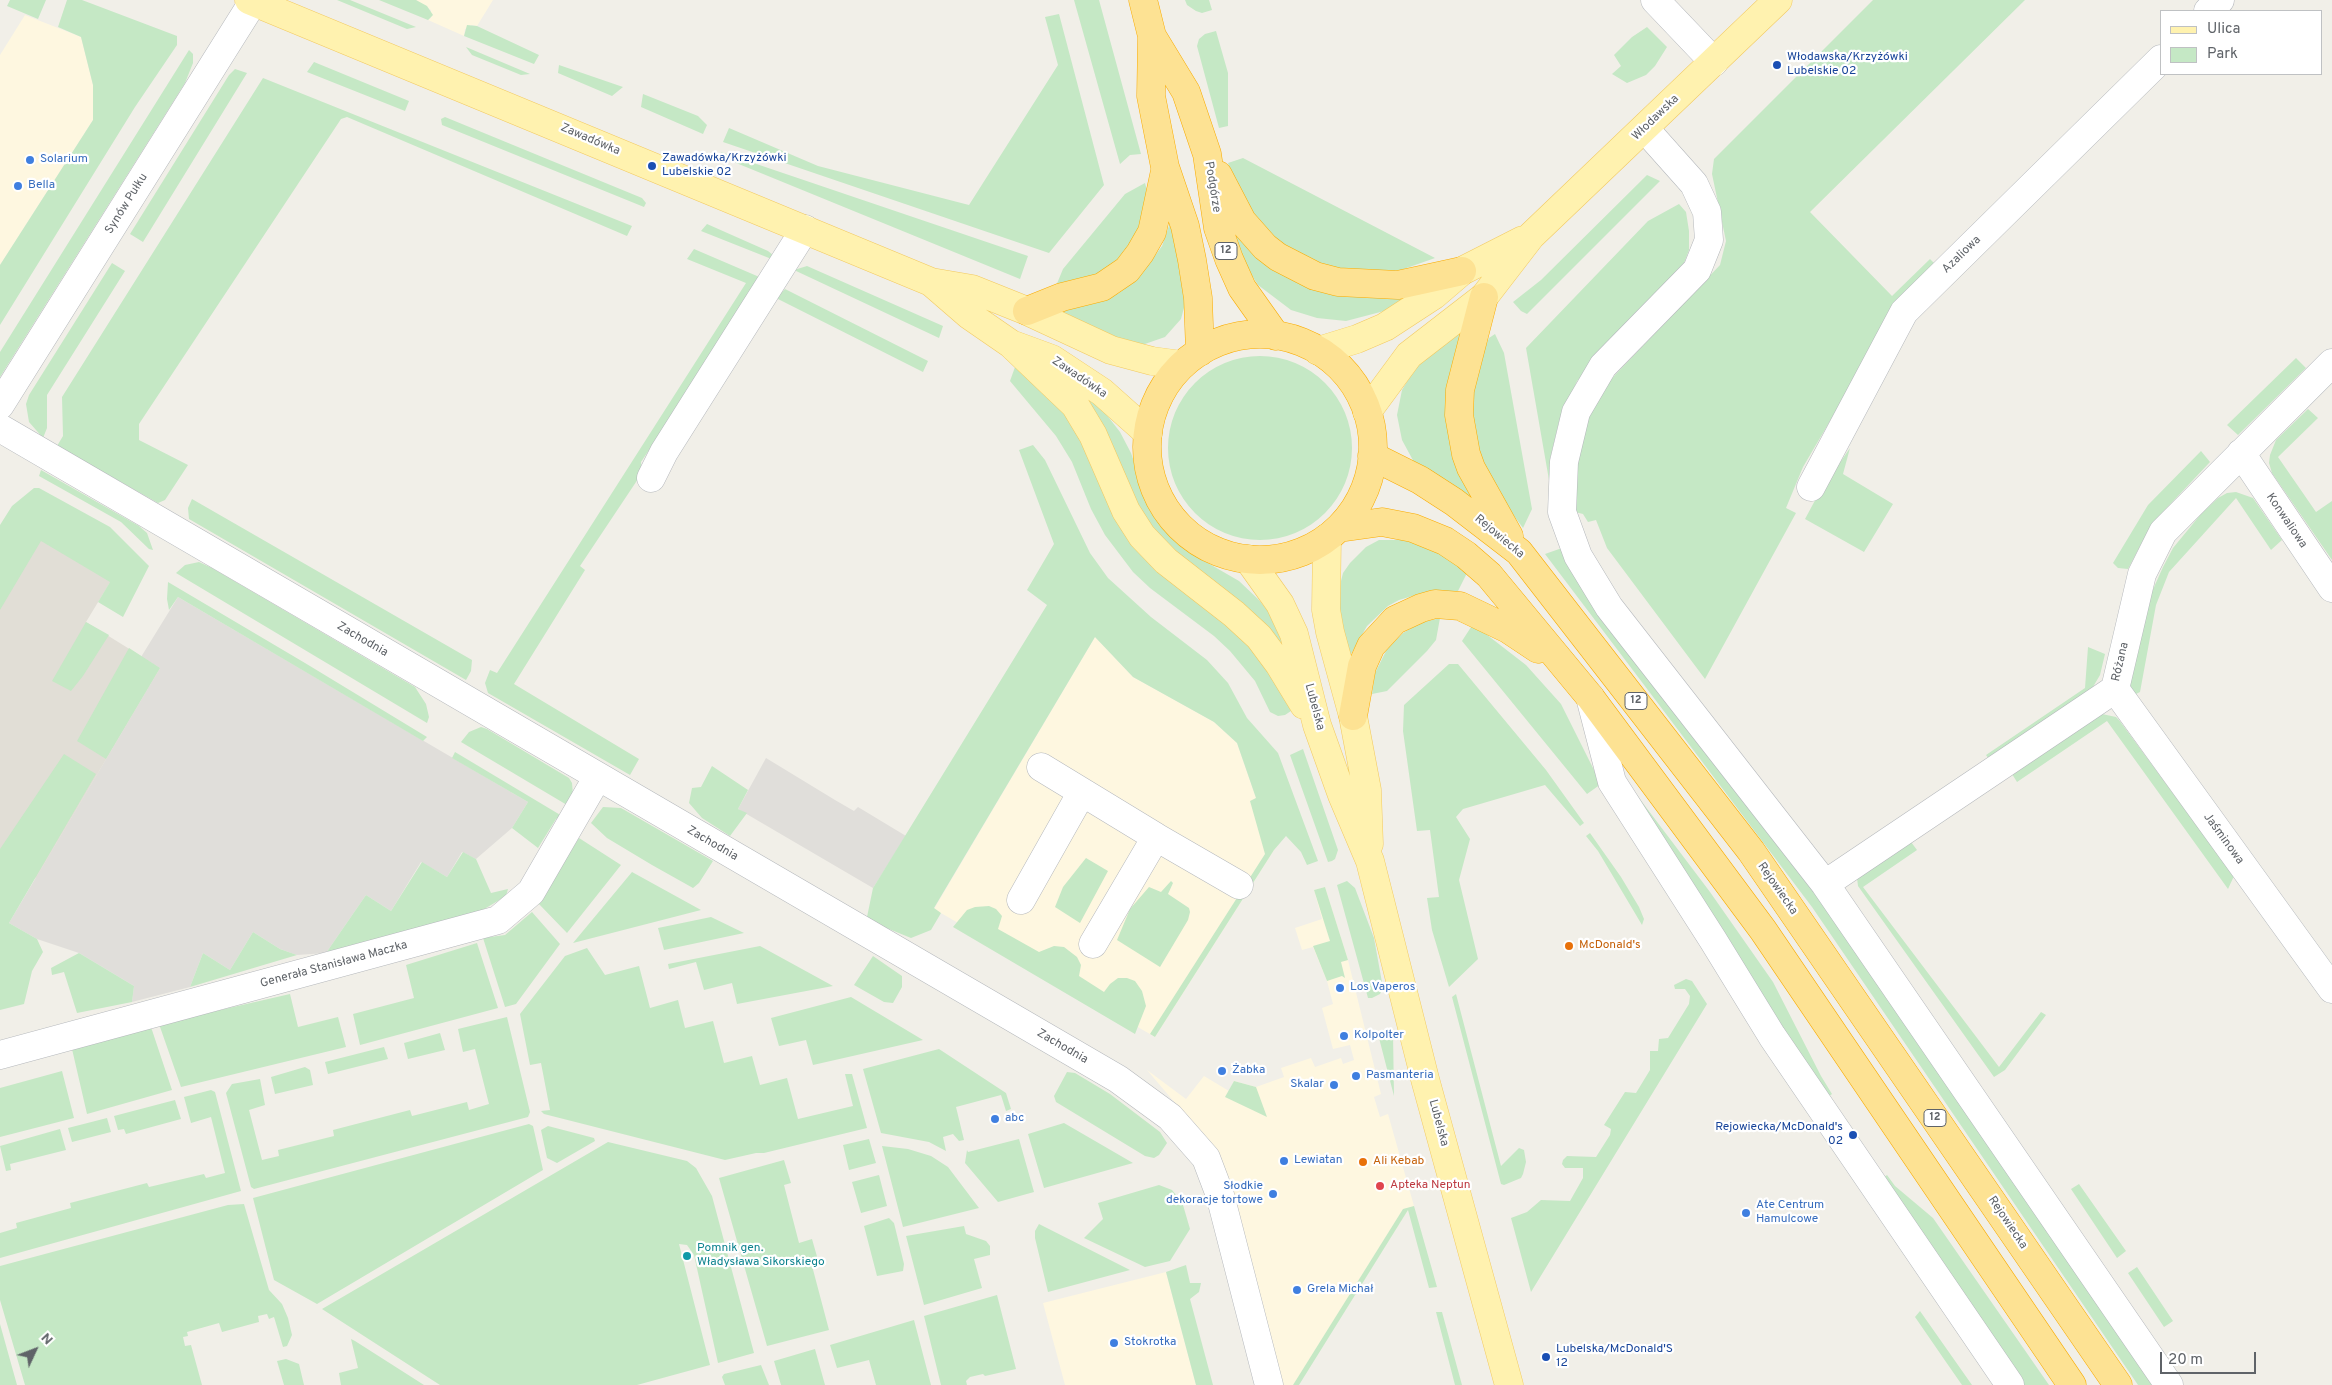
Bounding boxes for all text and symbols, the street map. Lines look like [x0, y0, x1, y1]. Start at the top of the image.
legend [2160, 10, 2322, 75]
text: Ulica [2207, 20, 2240, 39]
text: Park [2207, 45, 2238, 64]
place label: Włodawska/Krzyżówki Lubelskie 02 [1787, 51, 1908, 79]
marker: Włodawska/Krzyżówki Lubelskie 02 [1771, 59, 1783, 71]
street label: Włodawska [1630, 92, 1682, 144]
street label: Zawadówka [558, 121, 622, 159]
place label: Zawadówka/Krzyżówki Lubelskie 02 [662, 152, 787, 180]
place label: Solarium [40, 153, 88, 167]
marker: Solarium [24, 154, 36, 166]
marker: Zawadówka/Krzyżówki Lubelskie 02 [646, 160, 658, 172]
street label: Podgórze [1201, 160, 1223, 214]
street label: Synów Pułku [103, 171, 151, 237]
place label: Bella [28, 179, 55, 193]
marker: Bella [12, 180, 24, 192]
street label: Azaliowa [1940, 233, 1984, 277]
road number: 12 [1215, 242, 1237, 260]
street label: Zawadówka [1049, 354, 1109, 402]
street label: Konwaliowa [2262, 491, 2310, 551]
street label: Rejowiecka [1471, 512, 1527, 562]
street label: Zachodnia [334, 620, 390, 660]
street label: Różana [2109, 641, 2133, 683]
street label: Lubelska [1301, 682, 1327, 732]
road number: 12 [1625, 692, 1647, 709]
street label: Jaśminowa [2200, 811, 2246, 867]
street label: Zachodnia [684, 824, 740, 864]
street label: Rejowiecka [1754, 860, 1800, 918]
street label: Generała Stanisława Maczka [259, 938, 409, 992]
place label: McDonald's [1579, 939, 1641, 953]
marker: McDonald's [1563, 940, 1575, 952]
place label: Los Vaperos [1350, 981, 1415, 995]
marker: Los Vaperos [1334, 982, 1346, 994]
street label: Zachodnia [1034, 1027, 1090, 1067]
place label: Kolpolter [1354, 1029, 1404, 1043]
marker: Kolpolter [1338, 1030, 1350, 1042]
place label: Żabka [1232, 1064, 1265, 1078]
marker: Żabka [1216, 1065, 1228, 1077]
place label: Pasmanteria [1366, 1069, 1433, 1083]
marker: Pasmanteria [1350, 1070, 1362, 1082]
place label: Skalar [1290, 1078, 1324, 1092]
marker: Skalar [1328, 1079, 1340, 1091]
street label: Lubelska [1425, 1098, 1451, 1148]
road number: 12 [1924, 1110, 1946, 1126]
place label: abc [1005, 1112, 1024, 1126]
marker: abc [989, 1113, 1001, 1125]
place label: Rejowiecka/McDonald's 02 [1715, 1121, 1843, 1149]
marker: Rejowiecka/McDonald's 02 [1847, 1129, 1859, 1141]
place label: Lewiatan [1294, 1154, 1342, 1168]
marker: Lewiatan [1278, 1155, 1290, 1167]
place label: Ali Kebab [1373, 1155, 1424, 1169]
marker: Ali Kebab [1357, 1156, 1369, 1168]
place label: Apteka Neptun [1390, 1179, 1470, 1193]
place label: Słodkie dekoracje tortowe [1166, 1180, 1263, 1208]
marker: Apteka Neptun [1374, 1180, 1386, 1192]
marker: Słodkie dekoracje tortowe [1267, 1188, 1279, 1200]
street label: Rejowiecka [1984, 1194, 2030, 1252]
place label: Ate Centrum Hamulcowe [1756, 1199, 1824, 1227]
marker: Ate Centrum Hamulcowe [1740, 1207, 1752, 1219]
place label: Pomnik gen. Władysława Sikorskiego [697, 1242, 825, 1270]
marker: Pomnik gen. Władysława Sikorskiego [681, 1250, 693, 1262]
place label: Grela Michał [1307, 1283, 1373, 1297]
marker: Grela Michał [1291, 1284, 1303, 1296]
north arrow [10, 1325, 60, 1375]
text: N [37, 1330, 56, 1349]
place label: Stokrotka [1124, 1336, 1176, 1350]
marker: Stokrotka [1108, 1337, 1120, 1349]
scale bar [2162, 1342, 2258, 1374]
place label: Lubelska/McDonald'S 12 [1556, 1343, 1673, 1371]
marker: Lubelska/McDonald'S 12 [1540, 1351, 1552, 1363]
text: 20 m [2168, 1351, 2203, 1370]

